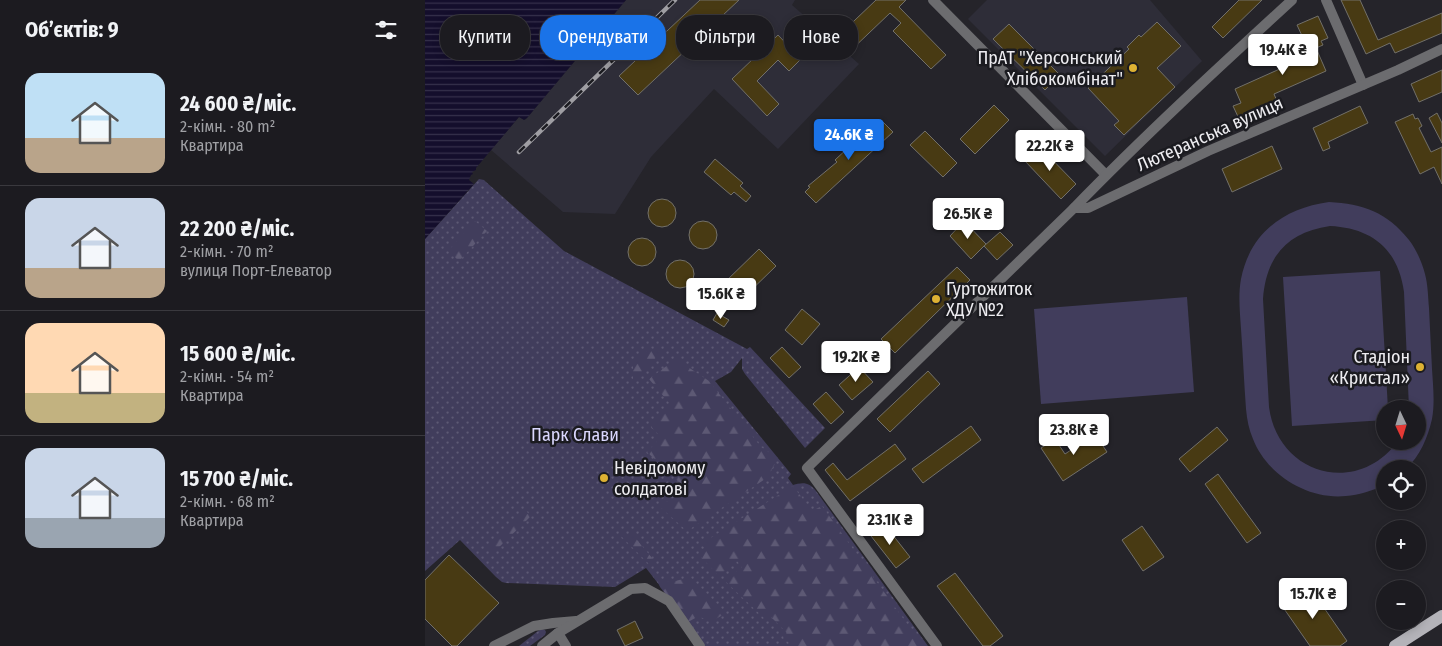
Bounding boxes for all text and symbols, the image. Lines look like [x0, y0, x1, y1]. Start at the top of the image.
chip: Купити [440, 15, 530, 60]
chip: Орендувати [540, 15, 666, 60]
chip: Фільтри [676, 15, 774, 60]
chip: Нове [784, 15, 858, 60]
icon: filters [372, 16, 400, 44]
text: Об’єктів: 9 [25, 17, 119, 43]
pin: 19.4K ₴ [1237, 34, 1329, 76]
text: 19.4K ₴ [1259, 40, 1307, 59]
place label: ПрАТ "Херсонський Хлібокомбінат" [977, 47, 1123, 90]
marker: ПрАТ "Херсонський Хлібокомбінат" [1127, 62, 1139, 74]
text: 24 600 ₴/міс. [180, 91, 296, 117]
street label: Лютеранська вулиця [1133, 92, 1287, 176]
icon: home [65, 93, 125, 153]
text: 2-кімн. · 80 m² [180, 117, 275, 136]
pin: 24.6K ₴ [803, 119, 895, 161]
text: 24.6K ₴ [825, 125, 873, 144]
pin: 22.2K ₴ [1004, 130, 1096, 172]
text: Квартира [180, 136, 244, 155]
text: 22.2K ₴ [1027, 136, 1073, 155]
pin: 26.5K ₴ [922, 198, 1014, 240]
text: 26.5K ₴ [944, 204, 992, 223]
text: 22 200 ₴/міс. [180, 216, 294, 242]
icon: home [65, 218, 125, 278]
text: 2-кімн. · 70 m² [180, 242, 273, 261]
text: вулиця Порт-Елеватор [180, 261, 332, 280]
pin: 15.6K ₴ [675, 278, 767, 320]
place label: Гуртожиток ХДУ №2 [946, 278, 1033, 321]
text: 15.6K ₴ [697, 284, 745, 303]
marker: Гуртожиток ХДУ №2 [930, 293, 942, 305]
pin: 19.2K ₴ [810, 340, 902, 383]
text: 15 600 ₴/міс. [180, 341, 295, 367]
icon: home [65, 343, 125, 403]
place label: Стадіон «Кристал» [1329, 346, 1410, 389]
text: 19.2K ₴ [832, 347, 880, 366]
marker: Стадіон «Кристал» [1414, 361, 1426, 373]
text: 2-кімн. · 54 m² [180, 367, 274, 386]
text: Квартира [180, 386, 244, 405]
north arrow [1376, 400, 1426, 450]
map controls [1376, 400, 1426, 630]
pin: 23.8K ₴ [1028, 414, 1120, 456]
text: 23.8K ₴ [1050, 420, 1098, 439]
park label: Парк Слави [531, 424, 619, 446]
place label: Невідомому солдатові [614, 457, 705, 500]
button: locate [1376, 460, 1426, 510]
text: 15 700 ₴/міс. [180, 466, 293, 492]
icon: home [65, 468, 125, 528]
marker: Невідомому солдатові [598, 472, 610, 484]
text: 2-кімн. · 68 m² [180, 492, 275, 511]
pin: 23.1K ₴ [844, 504, 936, 546]
text: 23.1K ₴ [868, 510, 912, 529]
text: Квартира [180, 511, 244, 530]
button: + [1376, 520, 1426, 570]
pin: 15.7K ₴ [1267, 578, 1359, 620]
button: − [1376, 580, 1426, 630]
text: 15.7K ₴ [1290, 584, 1336, 603]

